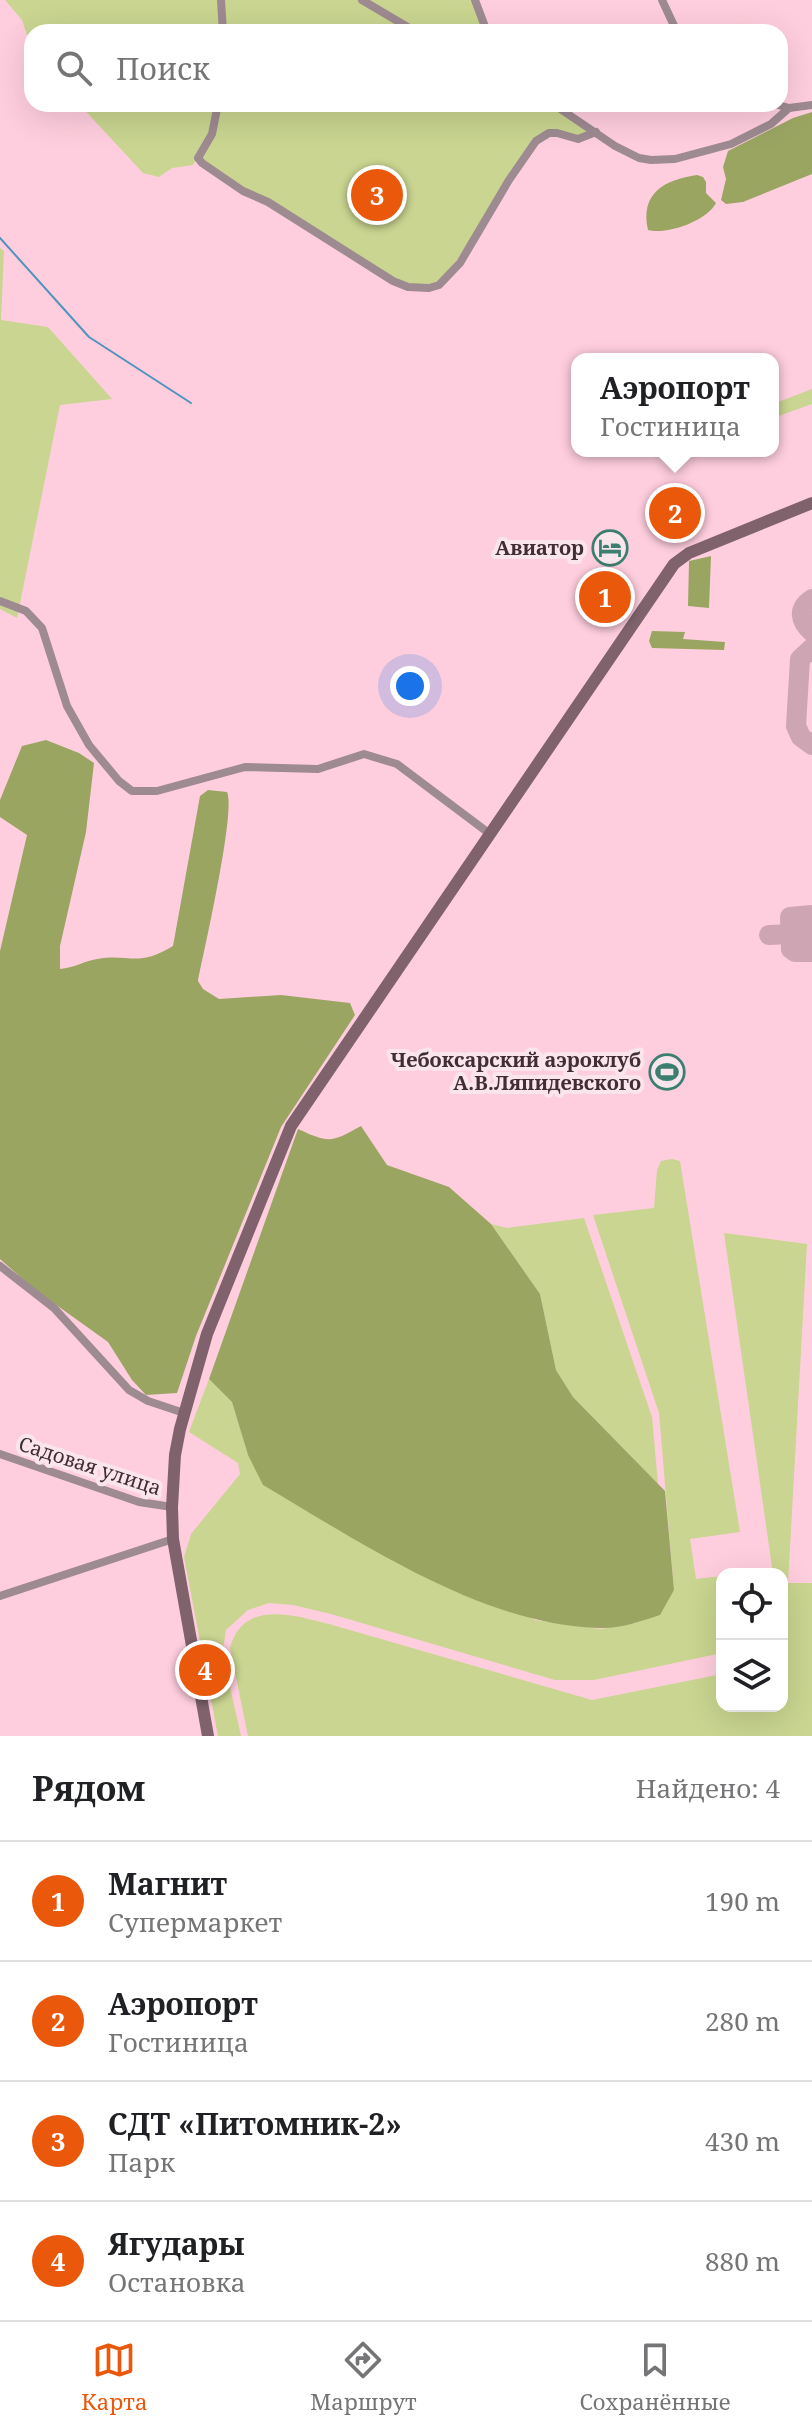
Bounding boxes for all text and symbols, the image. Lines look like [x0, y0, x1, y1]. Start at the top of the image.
search box [24, 24, 788, 112]
icon: search [52, 46, 96, 90]
text: Поиск [116, 48, 210, 89]
pin: 3 [351, 165, 403, 225]
popup [571, 353, 779, 457]
text: Аэропорт [600, 367, 750, 408]
text: Гостиница [600, 408, 741, 444]
pin: 2 [649, 483, 701, 543]
hotel icon: Авиатор [591, 529, 629, 567]
place label: Авиатор [495, 534, 584, 561]
pin: 1 [579, 567, 631, 627]
your location [390, 666, 430, 706]
place label: Чебоксарский аэроклуб А.В.Ляпидевского [390, 1046, 641, 1096]
sports icon: Чебоксарский аэроклуб А.В.Ляпидевского [648, 1053, 686, 1091]
street label: Садовая улица [15, 1430, 165, 1501]
map controls [716, 1568, 788, 1712]
button: locate [716, 1568, 788, 1640]
pin: 4 [179, 1640, 231, 1700]
button: layers [716, 1640, 788, 1712]
text: Рядом [32, 1765, 145, 1811]
text: Найдено: 4 [636, 1770, 780, 1806]
text: Магнит [108, 1863, 227, 1904]
text: 1 [51, 1883, 65, 1919]
text: 190 m [705, 1883, 780, 1919]
text: Супермаркет [108, 1904, 282, 1940]
text: Аэропорт [108, 1983, 258, 2024]
text: 2 [51, 2003, 65, 2039]
text: 280 m [705, 2003, 780, 2039]
text: Гостиница [108, 2024, 249, 2060]
text: СДТ «Питомник-2» [108, 2103, 402, 2144]
text: 3 [51, 2123, 65, 2159]
text: 430 m [705, 2123, 780, 2159]
text: Парк [108, 2144, 175, 2180]
text: Ягудары [108, 2223, 244, 2264]
text: 4 [51, 2243, 65, 2279]
text: 880 m [705, 2243, 780, 2279]
text: Остановка [108, 2264, 246, 2300]
tab: Карта [81, 2338, 148, 2416]
tab: Маршрут [310, 2338, 417, 2416]
tab: Сохранённые [579, 2338, 731, 2416]

